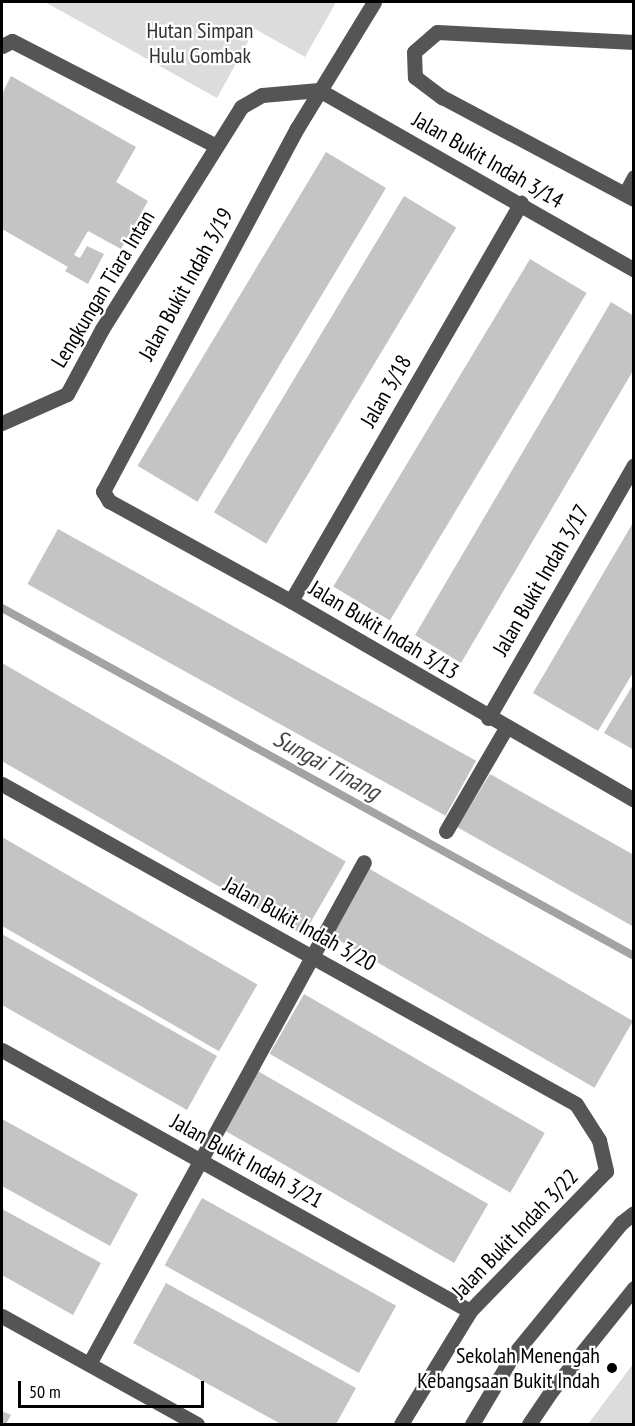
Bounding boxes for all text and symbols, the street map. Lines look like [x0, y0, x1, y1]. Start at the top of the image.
park label: Hutan Simpan Hulu Gombak [146, 17, 254, 68]
street label: Jalan Bukit Indah 3/14 [408, 106, 568, 214]
street label: Jalan Bukit Indah 3/19 [133, 203, 239, 365]
street label: Lengkungan Tiara Intan [46, 205, 160, 373]
street label: Jalan 3/18 [355, 350, 417, 432]
street label: Jalan Bukit Indah 3/17 [487, 500, 595, 660]
street label: Jalan Bukit Indah 3/13 [304, 575, 464, 685]
water label: Sungai Tinang [268, 724, 386, 806]
street label: Jalan Bukit Indah 3/20 [219, 871, 381, 977]
street label: Jalan Bukit Indah 3/21 [166, 1108, 328, 1214]
street label: Jalan Bukit Indah 3/22 [446, 1164, 584, 1304]
place label: Sekolah Menengah Kebangsaan Bukit Indah [417, 1342, 600, 1394]
marker: Sekolah Menengah Kebangsaan Bukit Indah [605, 1361, 619, 1375]
scale bar [21, 1369, 207, 1407]
text: 50 m [29, 1380, 61, 1403]

